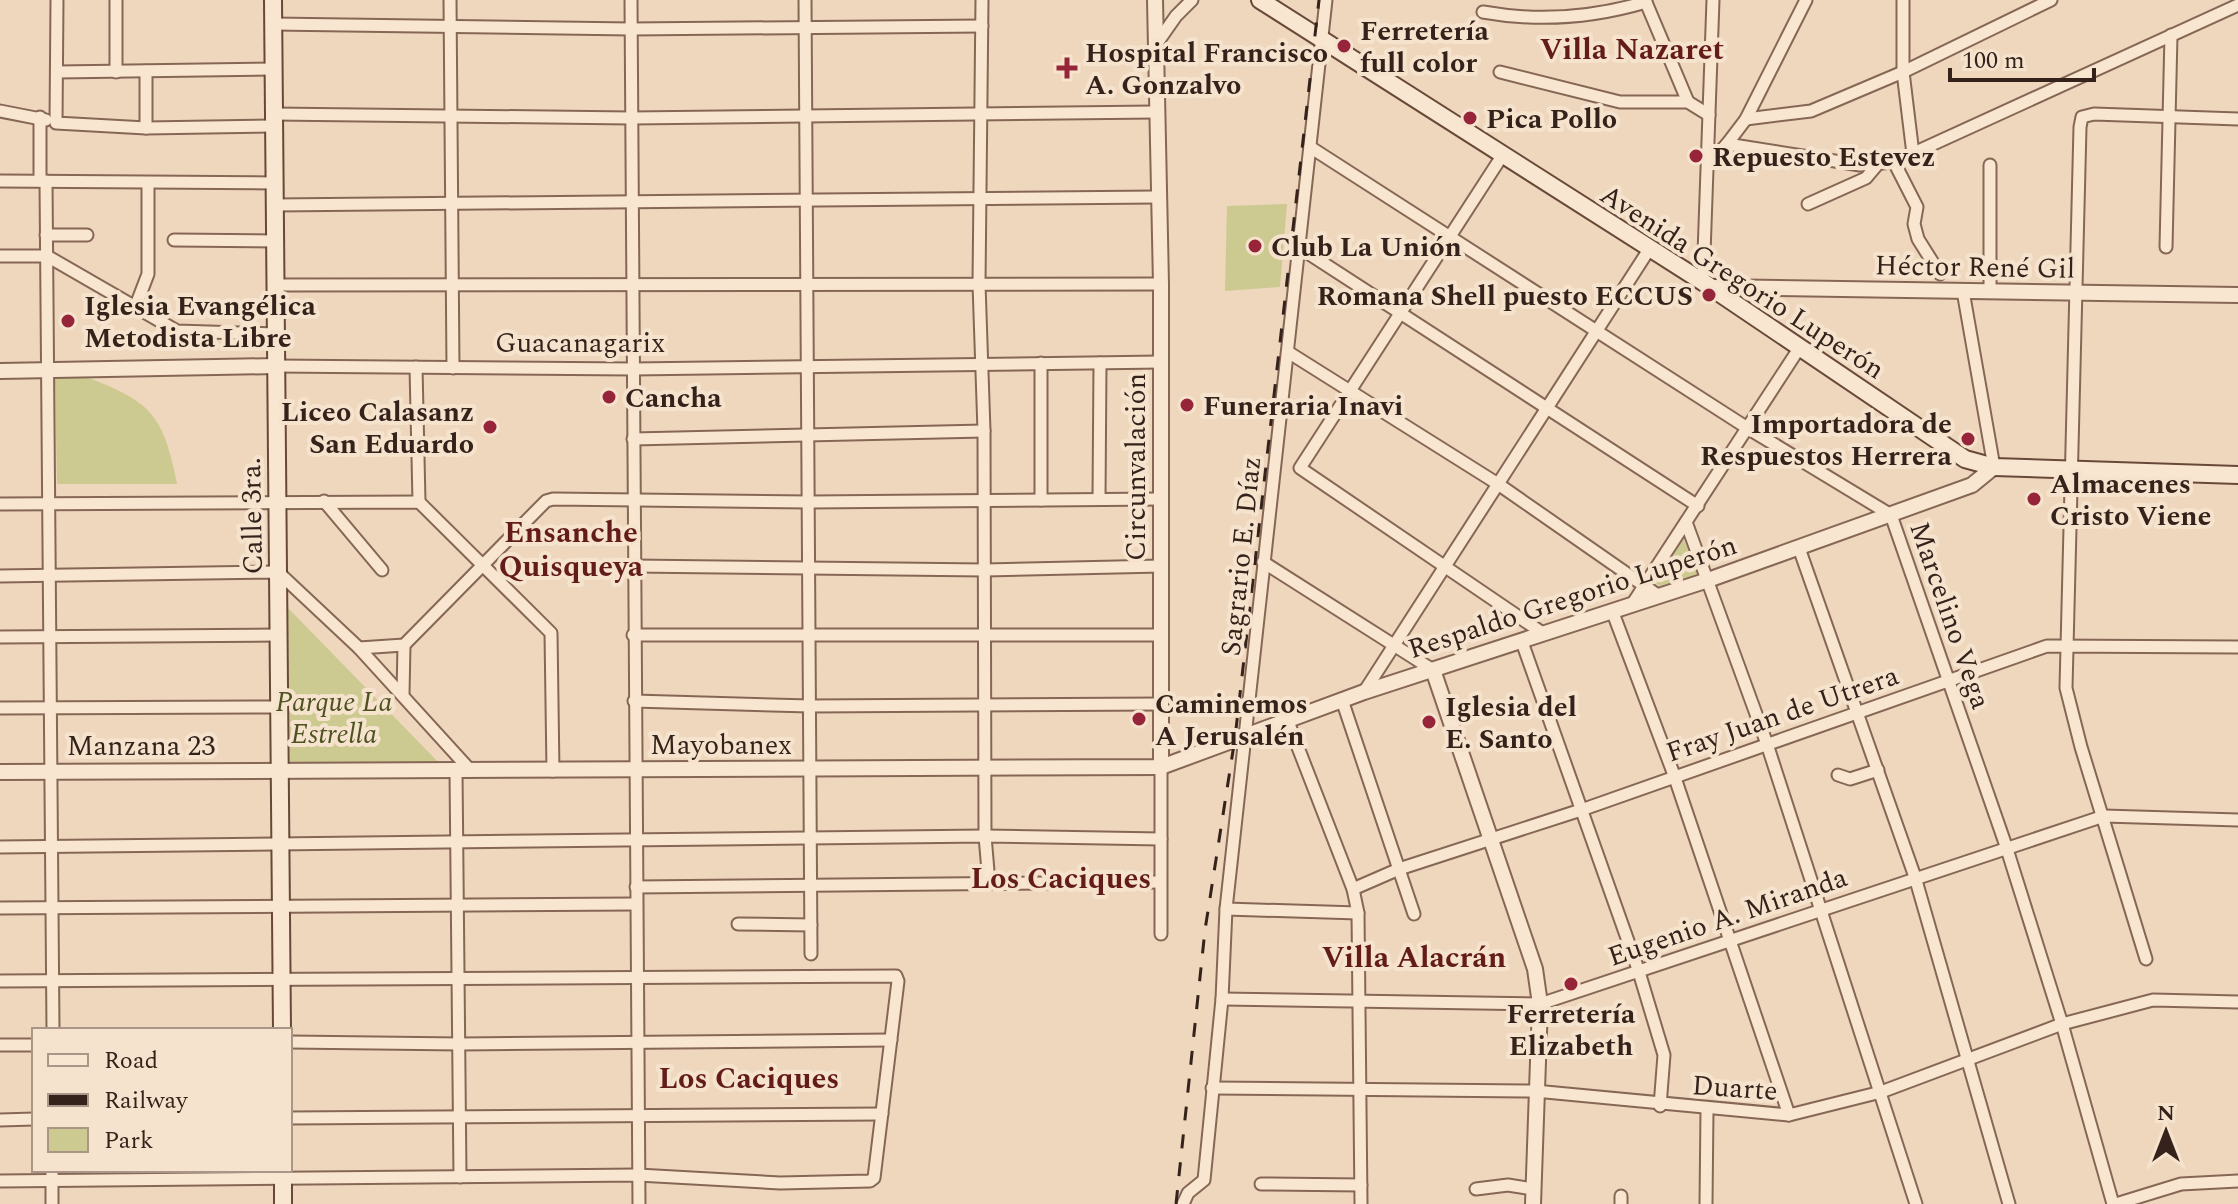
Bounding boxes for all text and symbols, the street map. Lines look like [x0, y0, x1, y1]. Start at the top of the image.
place label: Ferretería full color [1360, 10, 1489, 85]
district label: Villa Nazaret [1540, 27, 1724, 73]
place label: Hospital Francisco A. Gonzalvo [1085, 32, 1328, 107]
scale bar [1950, 32, 2094, 82]
marker: Ferretería full color [1335, 37, 1353, 55]
text: 100 m [1962, 43, 2025, 79]
marker: Hospital Francisco A. Gonzalvo [1056, 57, 1078, 79]
place label: Pica Pollo [1486, 98, 1617, 141]
marker: Pica Pollo [1461, 109, 1479, 127]
place label: Repuesto Estevez [1712, 136, 1935, 179]
marker: Repuesto Estevez [1687, 147, 1705, 165]
street label: Avenida Gregorio Luperón [1591, 174, 1893, 391]
place label: Club La Unión [1271, 226, 1462, 269]
marker: Club La Unión [1246, 237, 1264, 255]
street label: Héctor René Gil [1875, 244, 2075, 291]
place label: Romana Shell puesto ECCUS [1317, 275, 1693, 318]
place label: Iglesia Evangélica Metodista Libre [84, 285, 316, 360]
marker: Romana Shell puesto ECCUS [1700, 286, 1718, 304]
marker: Iglesia Evangélica Metodista Libre [59, 312, 77, 330]
street label: Guacanagarix [495, 322, 665, 365]
street label: Circunvalación [1115, 373, 1158, 561]
place label: Cancha [625, 377, 722, 420]
place label: Funeraria Inavi [1203, 385, 1403, 428]
marker: Cancha [600, 388, 618, 406]
place label: Liceo Calasanz San Eduardo [281, 391, 474, 466]
marker: Funeraria Inavi [1178, 396, 1196, 414]
place label: Importadora de Respuestos Herrera [1700, 403, 1953, 478]
marker: Liceo Calasanz San Eduardo [481, 418, 499, 436]
marker: Importadora de Respuestos Herrera [1959, 430, 1977, 448]
street label: Sagrario E. Díaz [1210, 454, 1273, 658]
street label: Calle 3ra. [230, 457, 275, 575]
place label: Almacenes Cristo Viene [2050, 463, 2212, 538]
marker: Almacenes Cristo Viene [2025, 490, 2043, 508]
district label: Ensanche Quisqueya [499, 510, 644, 590]
street label: Marcelino Vega [1897, 516, 2002, 715]
street label: Respaldo Gregorio Luperón [1402, 524, 1742, 671]
street label: Fray Juan de Utrera [1660, 654, 1905, 774]
park label: Parque La Estrella [276, 681, 392, 756]
place label: Caminemos A Jerusalén [1155, 683, 1308, 758]
place label: Iglesia del E. Santo [1445, 686, 1577, 761]
marker: Caminemos A Jerusalén [1130, 710, 1148, 728]
marker: Iglesia del E. Santo [1420, 713, 1438, 731]
street label: Mayobanex [650, 724, 792, 767]
street label: Manzana 23 [67, 725, 215, 768]
district label: Los Caciques [971, 856, 1151, 902]
street label: Eugenio A. Miranda [1602, 856, 1853, 979]
district label: Villa Alacrán [1322, 935, 1506, 981]
marker: Ferretería Elizabeth [1562, 975, 1580, 993]
place label: Ferretería Elizabeth [1507, 993, 1636, 1068]
legend [32, 1028, 292, 1172]
text: Road [104, 1043, 158, 1079]
district label: Los Caciques [659, 1056, 839, 1102]
street label: Duarte [1691, 1064, 1779, 1113]
text: Railway [104, 1083, 189, 1119]
north arrow [2126, 1092, 2206, 1172]
text: N [2157, 1097, 2175, 1130]
text: Park [104, 1123, 154, 1159]

